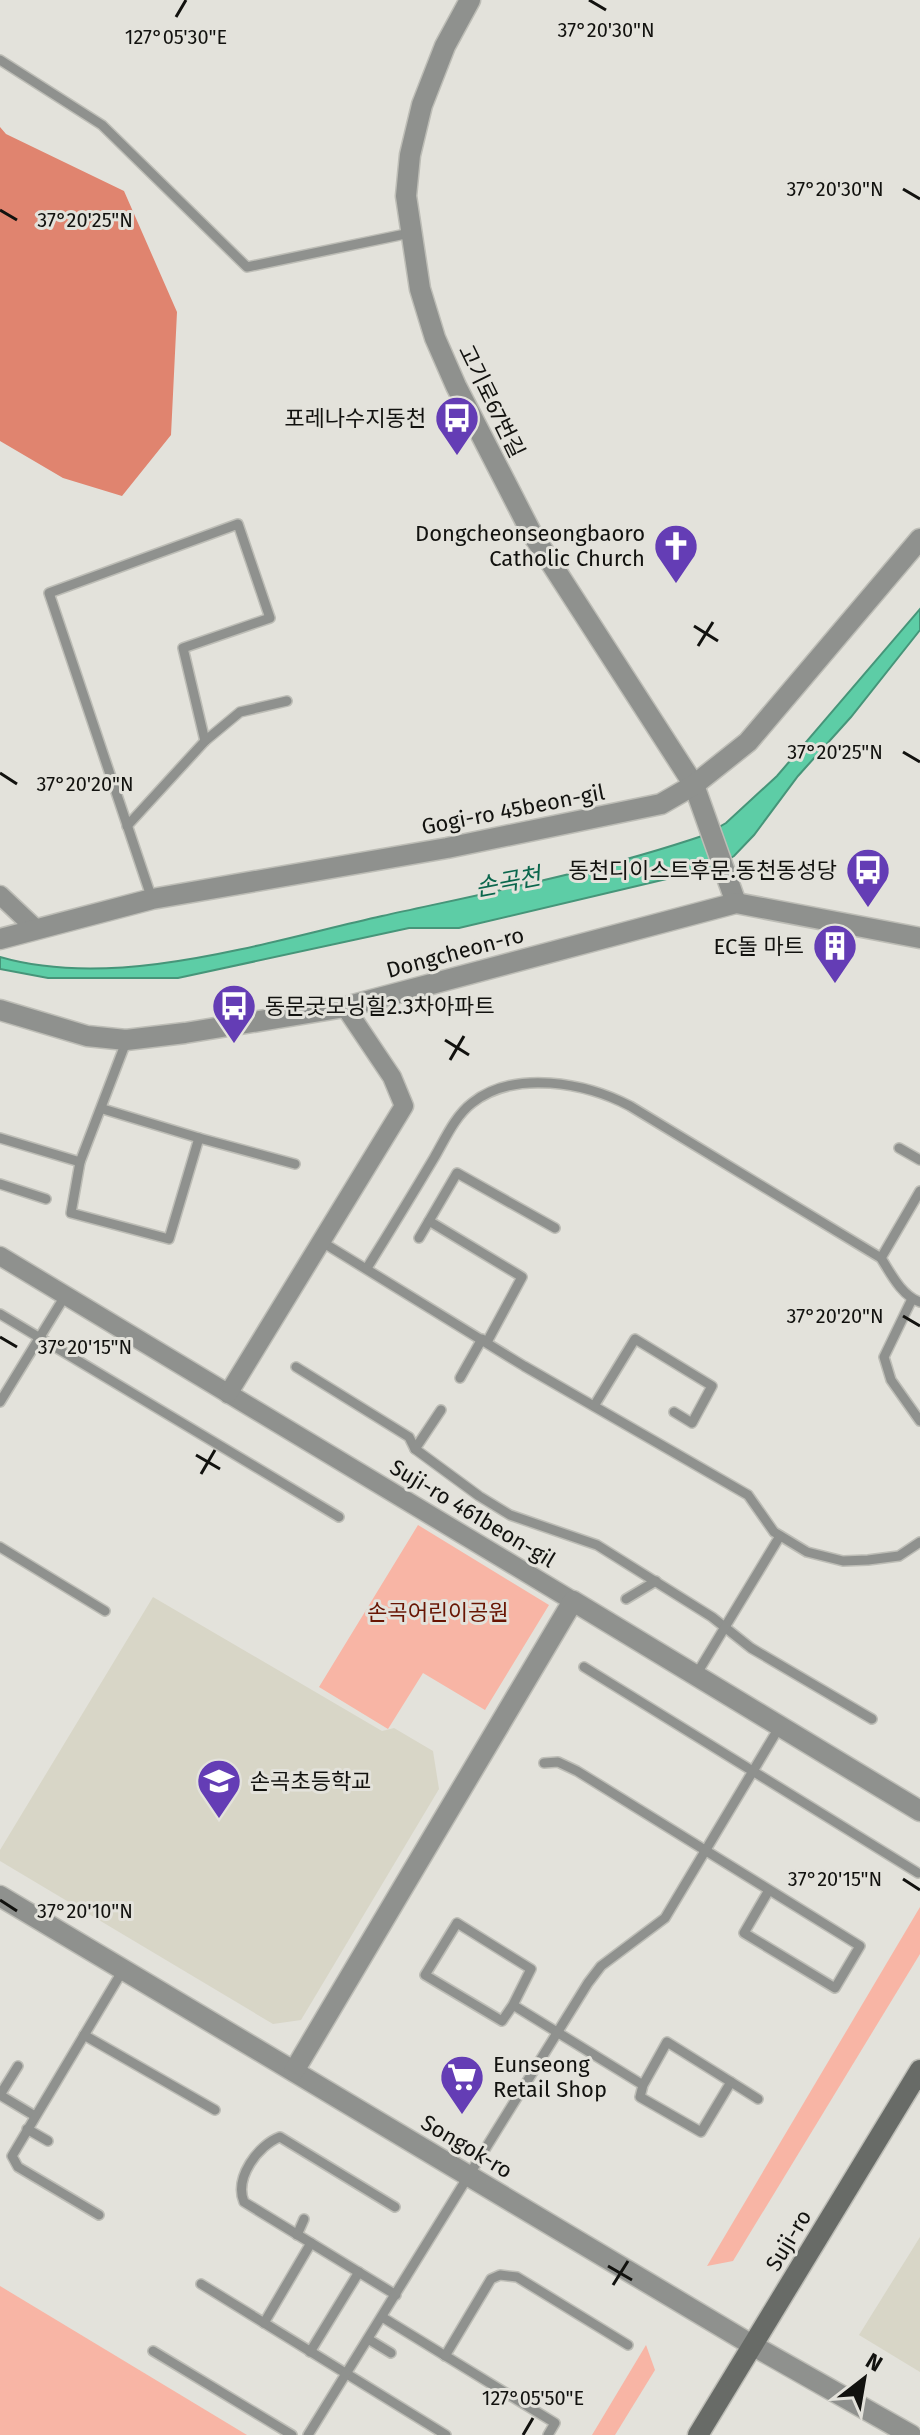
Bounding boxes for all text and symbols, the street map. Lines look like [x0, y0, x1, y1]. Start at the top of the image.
text: 37°20'30"N [557, 18, 655, 42]
text: 127°05'30"E [125, 25, 227, 49]
text: 37°20'30"N [786, 177, 884, 201]
text: 37°20'25"N [37, 208, 133, 232]
street label: 고기로67번길 [453, 340, 530, 462]
bus stop icon: 포레나수지동천 [433, 394, 481, 457]
place label: 포레나수지동천 [284, 405, 426, 432]
place label: Dongcheonseongbaoro Catholic Church [415, 520, 645, 572]
church icon: Dongcheonseongbaoro Catholic Church [652, 522, 700, 585]
text: 37°20'25"N [787, 740, 883, 764]
text: 37°20'20"N [36, 772, 134, 796]
street label: Gogi-ro 45beon-gil [419, 778, 607, 840]
bus stop icon: 동천디이스트후문.동천동성당 [844, 846, 892, 909]
place label: 동천디이스트후문.동천동성당 [569, 857, 837, 884]
water label: 손곡천 [473, 861, 546, 902]
street label: Dongcheon-ro [383, 921, 527, 984]
building icon: EC돌 마트 [811, 922, 859, 985]
place label: EC돌 마트 [714, 933, 804, 960]
bus stop icon: 동문굿모닝힐2.3차아파트 [210, 982, 258, 1045]
place label: 동문굿모닝힐2.3차아파트 [265, 993, 495, 1020]
text: 37°20'20"N [786, 1304, 884, 1328]
text: 37°20'15"N [38, 1335, 132, 1359]
street label: Suji-ro 461beon-gil [385, 1453, 560, 1573]
park label: 손곡어린이공원 [367, 1599, 509, 1626]
school or university icon: 손곡초등학교 [195, 1757, 243, 1820]
place label: 손곡초등학교 [250, 1768, 371, 1795]
text: 37°20'15"N [788, 1867, 882, 1891]
text: 37°20'10"N [37, 1899, 133, 1923]
place label: Eunseong Retail Shop [493, 2051, 607, 2103]
supermarket icon: Eunseong Retail Shop [438, 2053, 486, 2116]
street label: Songok-ro [416, 2109, 517, 2184]
street label: Suji-ro [760, 2205, 817, 2276]
north arrow [824, 2339, 904, 2419]
text: N [861, 2347, 887, 2378]
text: 127°05'50"E [482, 2386, 584, 2410]

